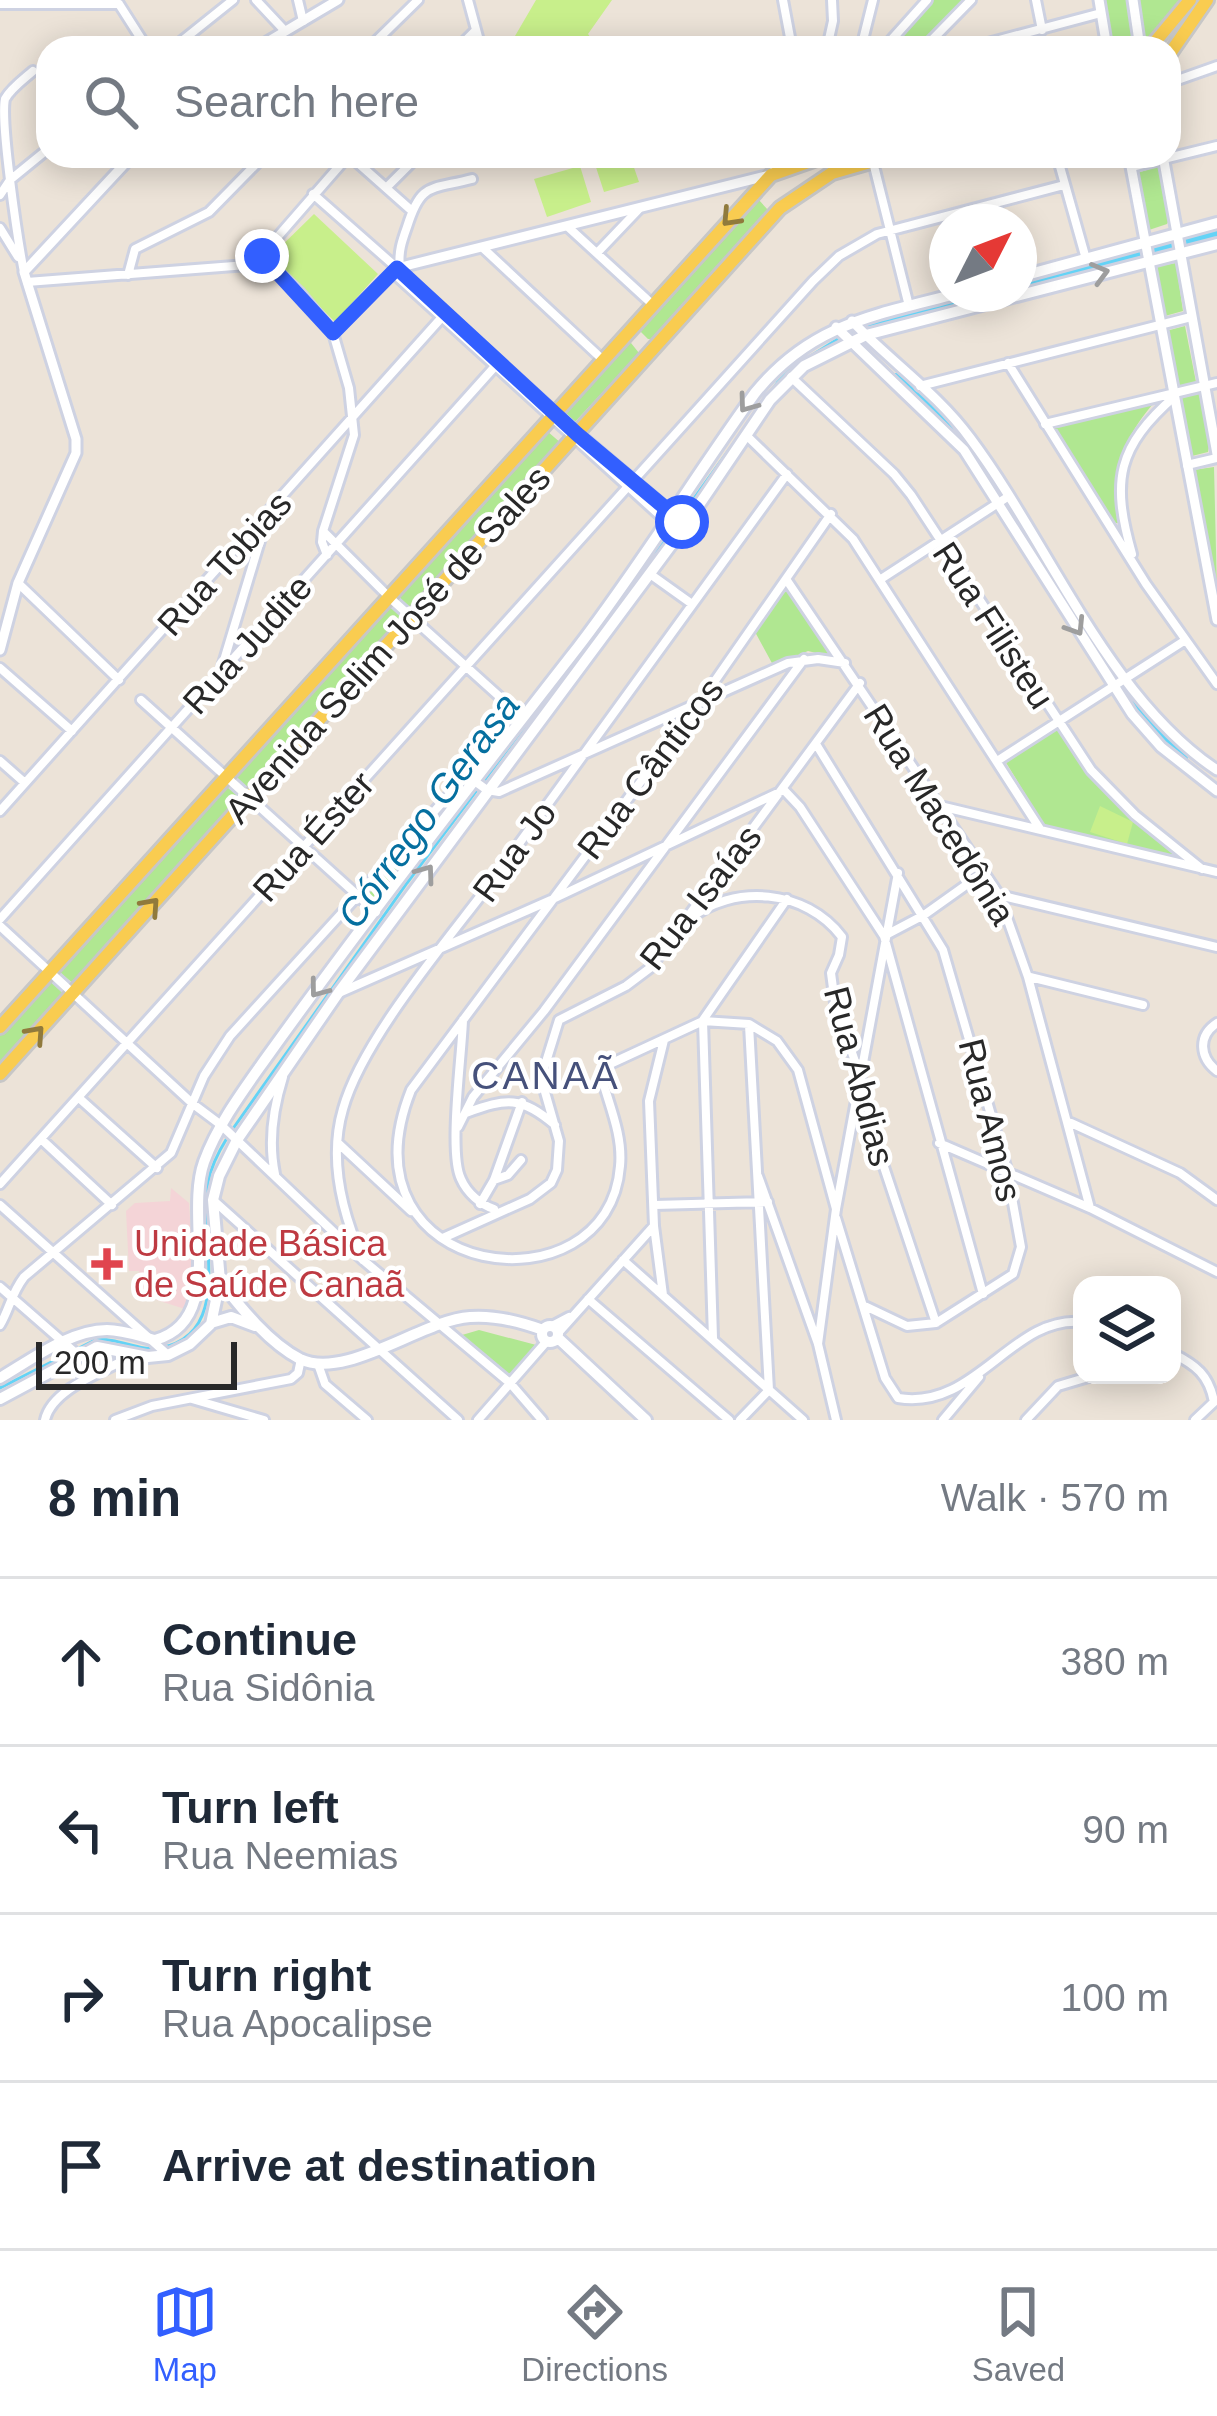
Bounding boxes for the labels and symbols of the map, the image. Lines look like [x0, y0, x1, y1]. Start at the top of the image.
north arrow [929, 204, 1037, 312]
one-way arrow [723, 205, 745, 226]
route end [235, 229, 289, 283]
one-way arrow [1090, 263, 1110, 288]
one-way arrow [740, 391, 762, 412]
street label: Avenida Selim José de Sales [216, 458, 558, 831]
street label: Rua Tobias [149, 483, 300, 644]
route start [655, 495, 709, 549]
street label: Rua Filisteu [925, 534, 1063, 716]
street label: Rua Judite [175, 567, 320, 722]
one-way arrow [1062, 614, 1084, 636]
street label: Rua Cânticos [569, 670, 732, 867]
water label: Córrego Gerasa [329, 685, 528, 936]
street label: Rua Macedônia [855, 696, 1024, 933]
street label: Rua Éster [245, 763, 382, 910]
street label: Rua Jo [464, 793, 565, 909]
street label: Rua Isaías [631, 817, 770, 978]
one-way arrow [412, 865, 434, 886]
one-way arrow [137, 898, 158, 920]
one-way arrow [310, 976, 332, 997]
street label: Rua Abdias [816, 982, 903, 1170]
one-way arrow [22, 1026, 43, 1047]
street label: Rua Amos [951, 1035, 1030, 1206]
district label: CANAÃ [471, 1054, 621, 1097]
place label: Unidade Básica de Saúde Canaã [134, 1223, 405, 1305]
marker: Unidade Básica de Saúde Canaã [91, 1248, 123, 1280]
scale bar [36, 1336, 237, 1389]

